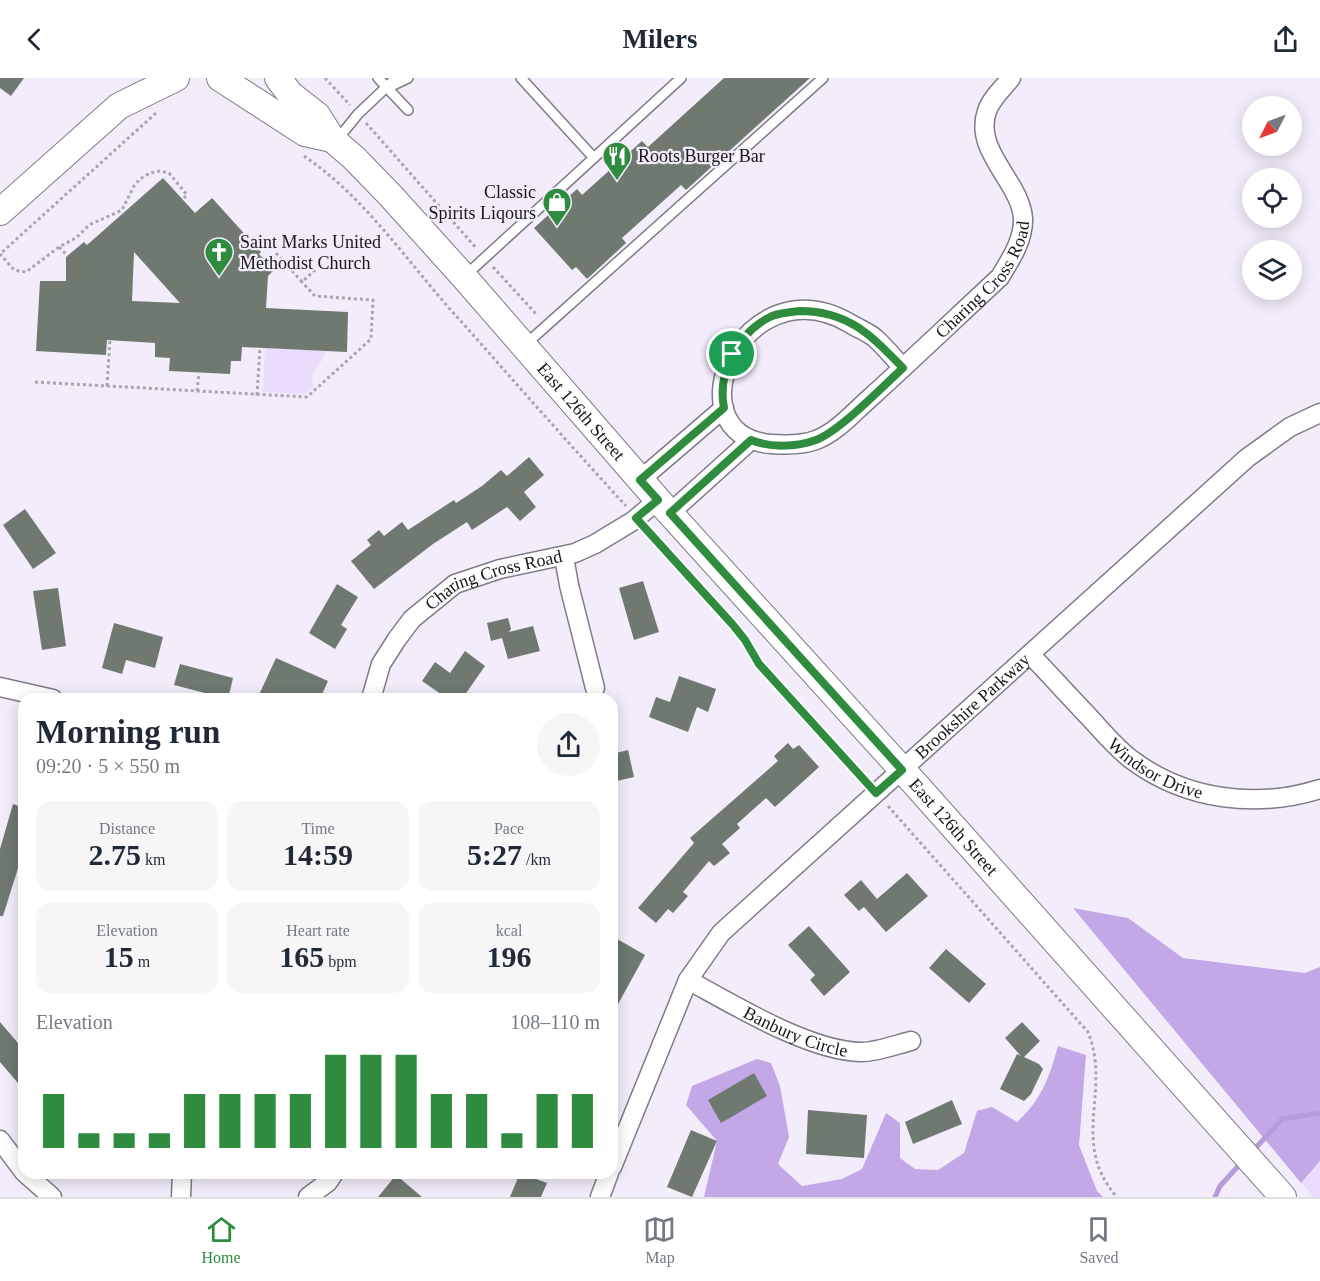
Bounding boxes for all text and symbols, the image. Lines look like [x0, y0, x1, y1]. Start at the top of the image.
icon: back [18, 23, 51, 56]
icon: share [1269, 23, 1302, 56]
text: Milers [623, 24, 697, 54]
north arrow [1242, 96, 1302, 156]
map controls [1242, 96, 1302, 300]
restaurant icon: Roots Burger Bar [601, 140, 633, 182]
place label: Roots Burger Bar [638, 146, 765, 166]
button: locate [1242, 168, 1302, 228]
place label: Classic Spirits Liqours [428, 182, 536, 223]
shop icon: Classic Spirits Liqours [541, 186, 573, 228]
street label: Charing Cross Road [931, 220, 1033, 342]
place label: Saint Marks United Methodist Church [240, 232, 381, 273]
church icon: Saint Marks United Methodist Church [203, 236, 235, 278]
button: layers [1242, 240, 1302, 300]
pin [706, 328, 757, 379]
icon: arrive [715, 337, 748, 370]
street label: East 126th Street [533, 359, 629, 465]
street label: Charing Cross Road [421, 546, 564, 614]
street label: Brookshire Parkway [911, 649, 1034, 763]
button: share [537, 713, 600, 776]
text: Morning run [36, 714, 220, 750]
street label: Windsor Drive [1104, 734, 1205, 803]
text: 09:20 · 5 × 550 m [36, 755, 180, 777]
street label: East 126th Street [905, 774, 1002, 880]
text: Distance [99, 820, 155, 837]
text: Time [301, 820, 335, 837]
text: Pace [494, 820, 524, 837]
text: 2.75 [89, 838, 141, 871]
text: 14:59 [283, 838, 353, 871]
text: 5:27 [467, 838, 522, 871]
text: km [141, 851, 165, 868]
text: /km [522, 851, 551, 868]
text: Elevation [96, 922, 158, 939]
text: Heart rate [286, 922, 350, 939]
text: kcal [496, 922, 522, 939]
text: 15 [104, 940, 134, 973]
text: 165 [279, 940, 324, 973]
text: 196 [487, 940, 532, 973]
text: m [134, 953, 150, 970]
text: bpm [324, 953, 357, 970]
street label: Banbury Circle [740, 1002, 849, 1061]
text: Elevation [36, 1011, 113, 1033]
text: 108–110 m [510, 1011, 600, 1033]
tab: Home [201, 1213, 241, 1267]
tab: Map [643, 1213, 676, 1267]
tab: Saved [1079, 1213, 1119, 1267]

